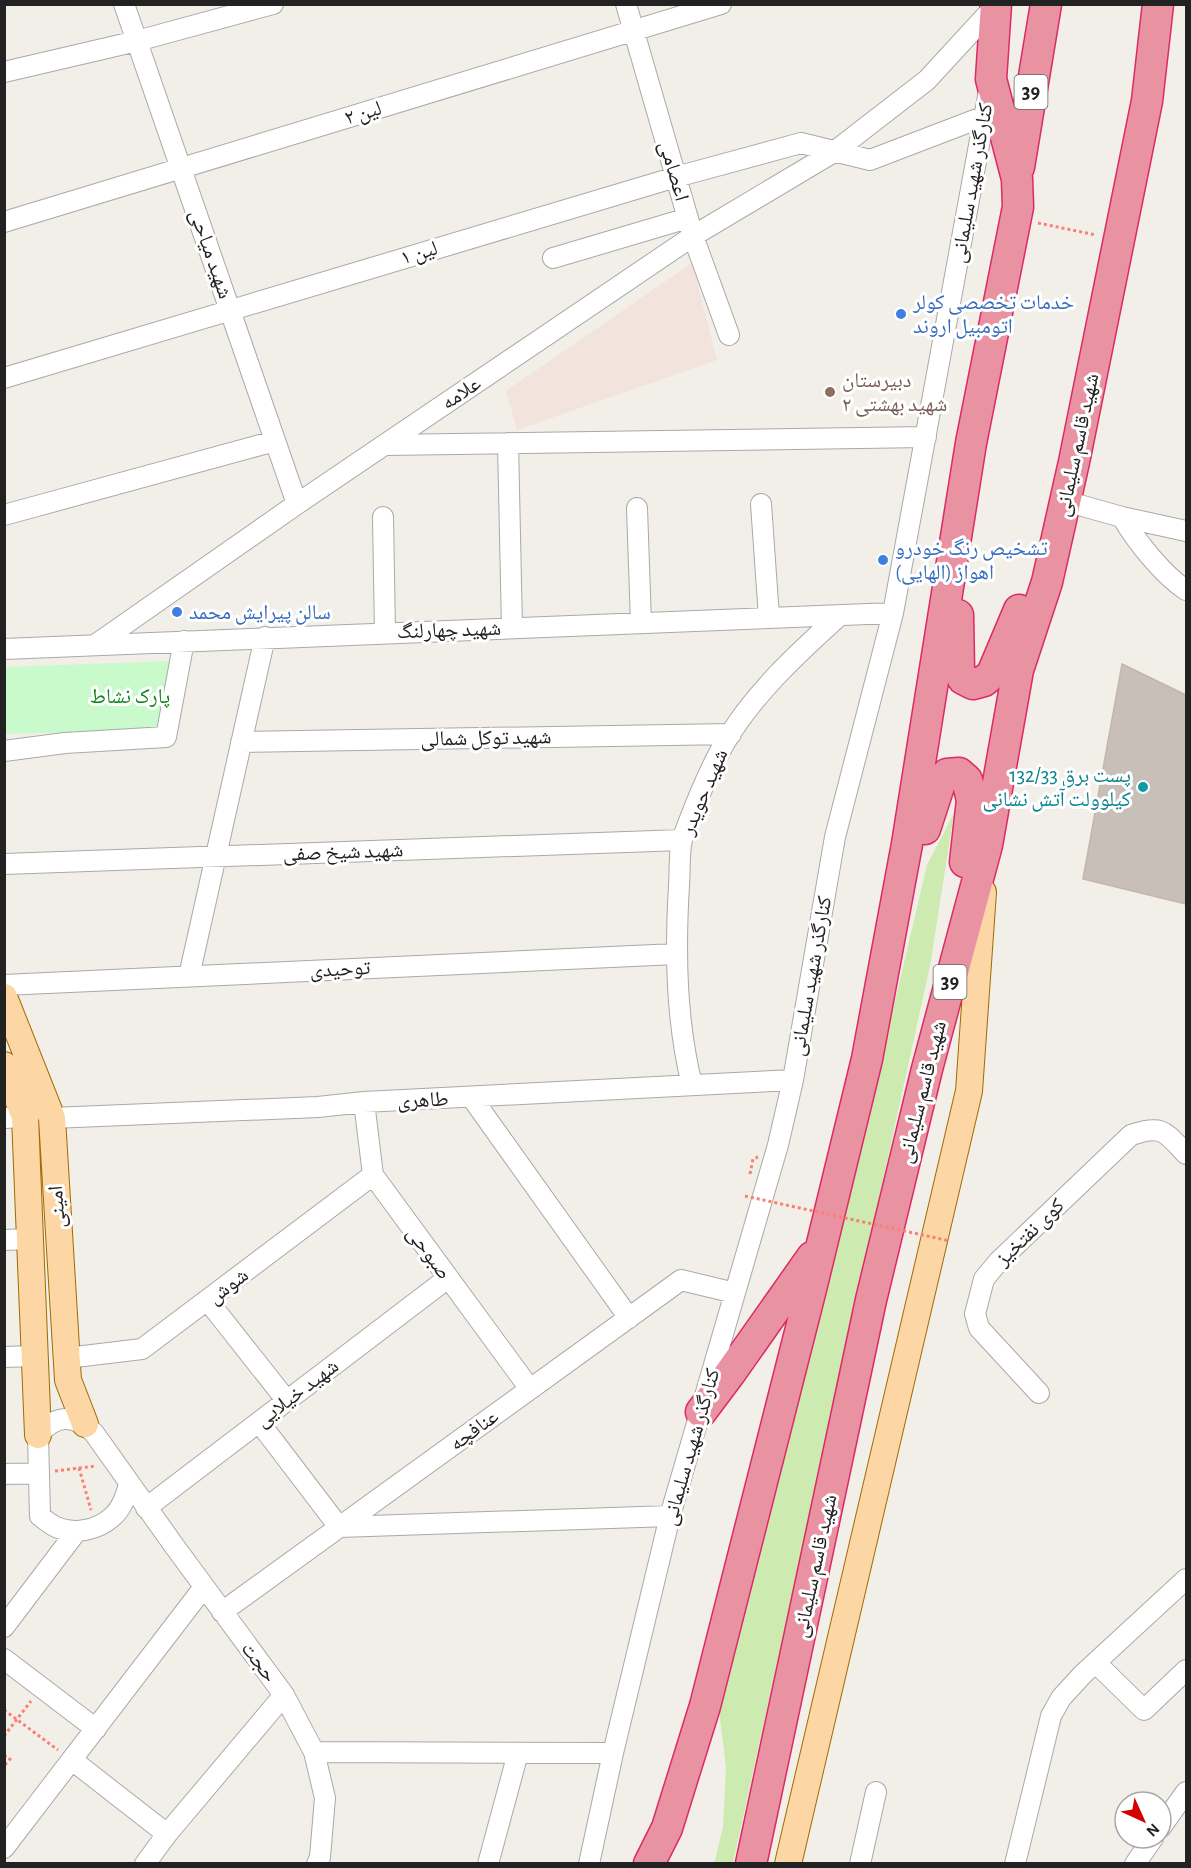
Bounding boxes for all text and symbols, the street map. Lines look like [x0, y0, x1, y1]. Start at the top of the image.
road number: 39 [1014, 75, 1048, 109]
street label: لین ۲ [342, 98, 384, 130]
street label: کنارگذر شهید سلیمانی [948, 101, 998, 265]
street label: اعصامی [654, 139, 693, 204]
street label: شهید میاحی [184, 207, 236, 302]
street label: لین ۱ [398, 238, 440, 270]
place label: خدمات تخصصی کولر اتومبیل اروند [912, 292, 1074, 339]
marker: خدمات تخصصی کولر اتومبیل اروند [894, 307, 908, 321]
place label: دبیرستان شهید بهشتی ۲ [842, 370, 947, 417]
street label: شهید قاسم سلیمانی [1052, 371, 1105, 519]
street label: علامه [438, 372, 485, 414]
marker: دبیرستان شهید بهشتی ۲ [823, 385, 837, 399]
place label: تشخیص رنگ خودرو اهواز (الهایی) [895, 538, 1048, 585]
marker: تشخیص رنگ خودرو اهواز (الهایی) [876, 553, 890, 567]
place label: سالن پیرایش محمد [189, 602, 331, 625]
marker: سالن پیرایش محمد [170, 605, 184, 619]
street label: شهید چهارلنگ [396, 618, 502, 643]
park label: پارک نشاط [90, 686, 170, 708]
street label: شهید توکل شمالی [420, 726, 552, 752]
street label: شهید حویدر [676, 746, 732, 839]
place label: پست برق 132/33 کیلوولت آتش نشانی [983, 765, 1131, 812]
marker: پست برق 132/33 کیلوولت آتش نشانی [1136, 780, 1150, 794]
street label: شهید شیخ صفی [282, 839, 404, 867]
street label: کنارگذر شهید سلیمانی [787, 894, 837, 1058]
street label: توحیدی [309, 957, 371, 982]
road number: 39 [934, 965, 966, 999]
street label: شهید قاسم سلیمانی [894, 1019, 953, 1166]
street label: طاهری [397, 1089, 449, 1112]
street label: امینی [45, 1185, 71, 1229]
street label: کوی نفتخیز [991, 1194, 1069, 1271]
street label: صبوحی [401, 1222, 455, 1285]
street label: شوش [204, 1264, 253, 1310]
street label: شهید خیلایی [251, 1355, 344, 1433]
street label: کنارگذر شهید سلیمانی [659, 1366, 725, 1528]
street label: عنافچه [446, 1405, 503, 1455]
street label: شهید قاسم سلیمانی [790, 1492, 843, 1640]
street label: حجت [237, 1638, 281, 1686]
north arrow [1113, 1790, 1173, 1850]
text: N [1143, 1820, 1162, 1839]

